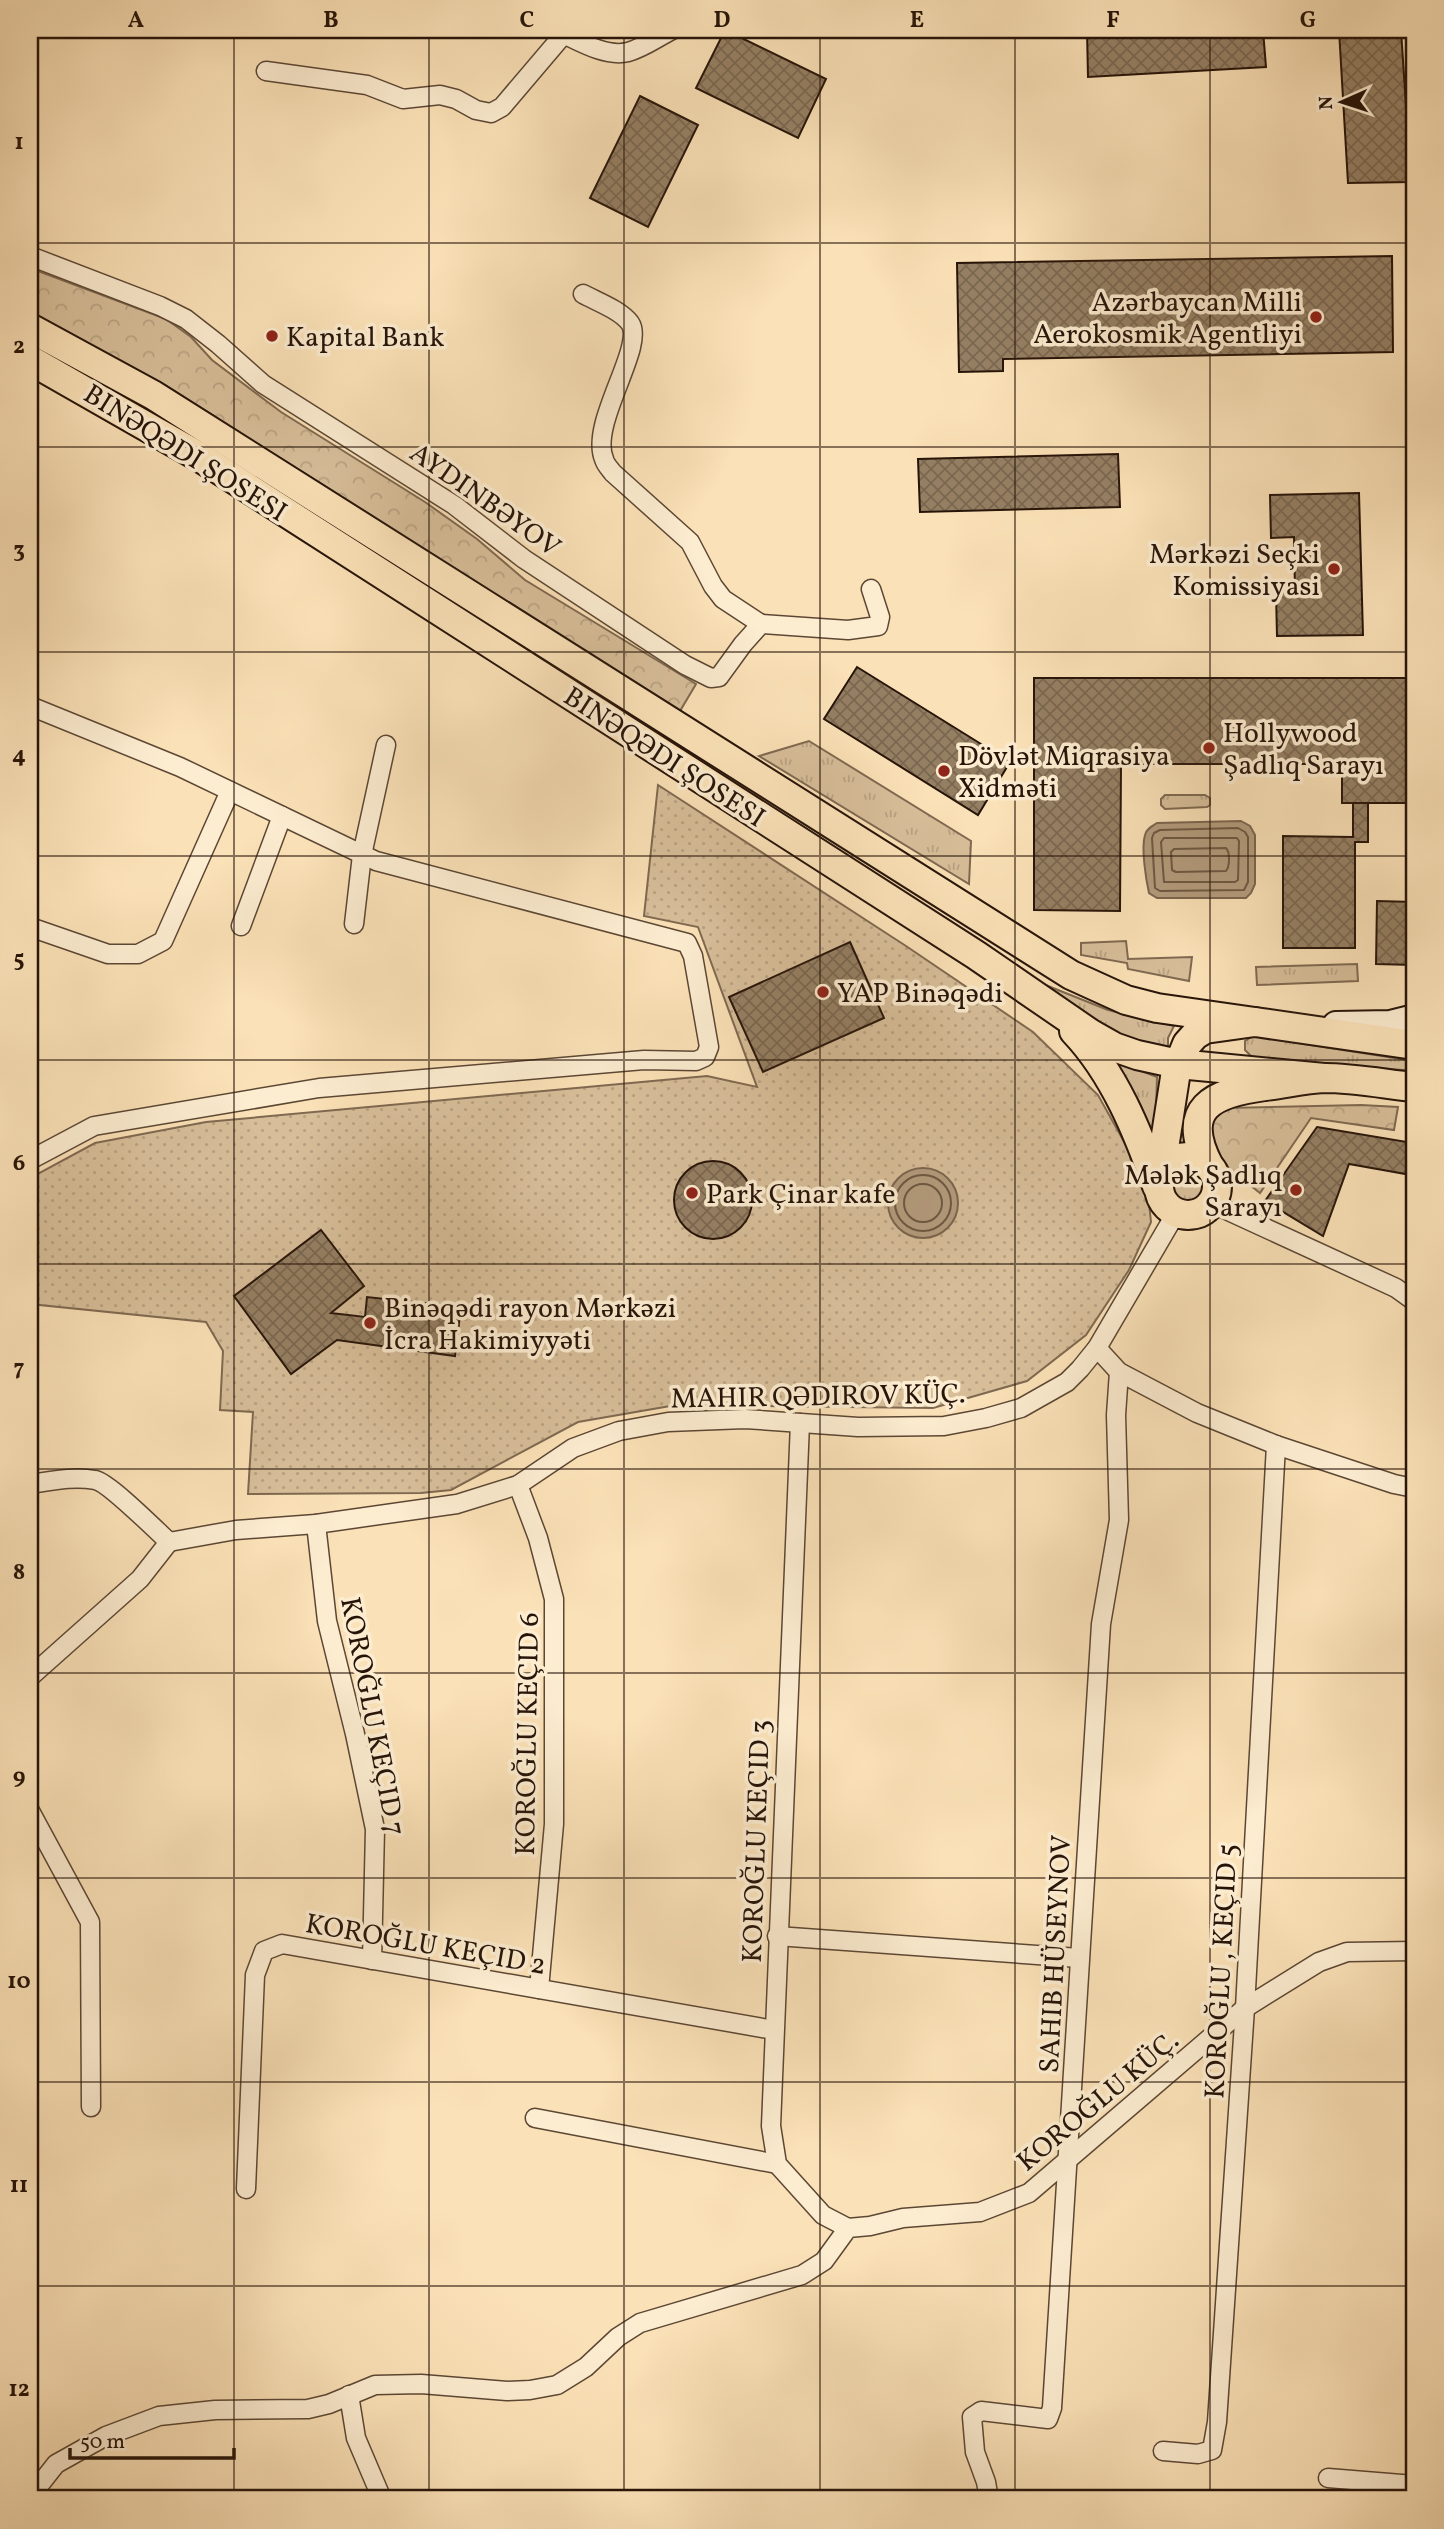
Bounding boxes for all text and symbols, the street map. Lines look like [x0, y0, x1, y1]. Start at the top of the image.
text: A [128, 5, 144, 37]
text: B [323, 5, 339, 37]
text: C [520, 5, 534, 37]
text: D [714, 5, 731, 37]
text: E [910, 5, 924, 37]
text: F [1106, 5, 1120, 37]
text: G [1300, 5, 1316, 37]
north arrow [1308, 66, 1378, 136]
text: N [1314, 95, 1340, 110]
text: 1 [14, 127, 24, 159]
place label: Azərbaycan Milli Aerokosmik Agentliyi [1033, 284, 1302, 355]
marker: Azərbaycan Milli Aerokosmik Agentliyi [1308, 309, 1324, 325]
place label: Kapital Bank [286, 319, 445, 358]
marker: Kapital Bank [264, 328, 280, 344]
text: 2 [13, 331, 25, 363]
street label: BINƏQƏDI ŞOSESI [75, 376, 294, 533]
street label: AYDINBƏYOV [401, 435, 568, 568]
text: 3 [13, 535, 25, 567]
place label: Mərkəzi Seçki Komissiyasi [1149, 536, 1320, 607]
marker: Mərkəzi Seçki Komissiyasi [1326, 561, 1342, 577]
street label: BINƏQƏDI ŞOSESI [555, 678, 772, 838]
place label: Hollywood Şadlıq Sarayı [1223, 715, 1384, 786]
place label: Dövlət Miqrasiya Xidməti [958, 738, 1170, 809]
text: 4 [12, 740, 26, 772]
marker: Hollywood Şadlıq Sarayı [1201, 740, 1217, 756]
marker: Dövlət Miqrasiya Xidməti [936, 763, 952, 779]
text: 5 [13, 944, 25, 976]
place label: YAP Binəqədi [837, 975, 1003, 1014]
marker: YAP Binəqədi [815, 984, 831, 1000]
text: 6 [13, 1148, 25, 1180]
place label: Mələk Şadlıq Sarayı [1124, 1157, 1283, 1228]
place label: Park Çinar kafe [706, 1176, 896, 1215]
marker: Mələk Şadlıq Sarayı [1288, 1182, 1304, 1198]
marker: Park Çinar kafe [684, 1185, 700, 1201]
place label: Binəqədi rayon Mərkəzi İcra Hakimiyyəti [384, 1290, 676, 1361]
marker: Binəqədi rayon Mərkəzi İcra Hakimiyyəti [362, 1315, 378, 1331]
text: 7 [14, 1353, 25, 1385]
street label: MAHIR QƏDIROV KÜÇ. [670, 1375, 966, 1420]
text: 8 [13, 1557, 25, 1589]
street label: KOROĞLU KEÇID 7 [329, 1594, 414, 1839]
street label: KOROĞLU KEÇID 6 [507, 1612, 550, 1856]
street label: KOROĞLU KEÇID 3 [734, 1719, 781, 1963]
text: 9 [13, 1761, 25, 1793]
street label: SAHIB HÜSEYNOV [1031, 1834, 1082, 2074]
street label: KOROĞLU , KEÇID 5 [1196, 1843, 1249, 2100]
street label: KOROĞLU KEÇID 2 [302, 1905, 549, 1986]
text: 10 [7, 1966, 31, 1998]
street label: KOROĞLU KÜÇ. [1009, 2022, 1188, 2181]
text: 11 [10, 2170, 28, 2202]
text: 12 [8, 2374, 30, 2406]
scale bar [70, 2417, 234, 2461]
text: 50 m [80, 2428, 125, 2457]

